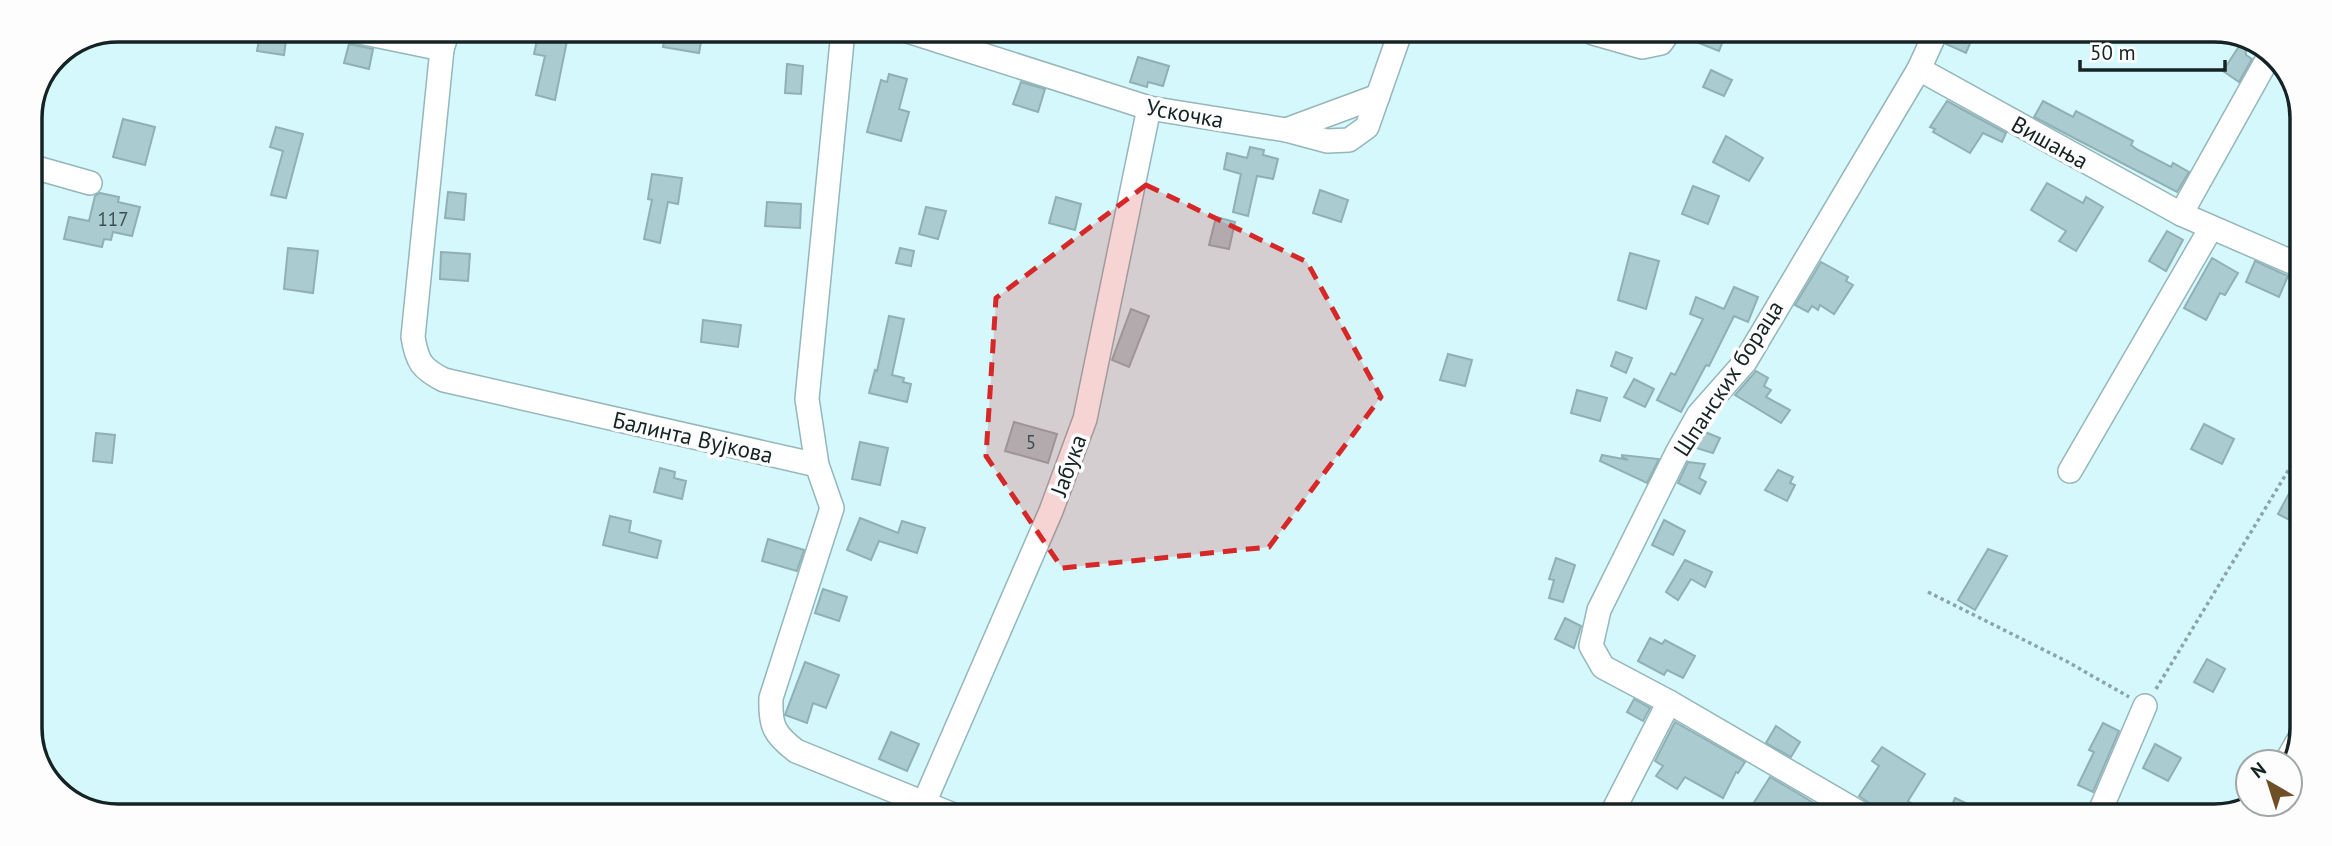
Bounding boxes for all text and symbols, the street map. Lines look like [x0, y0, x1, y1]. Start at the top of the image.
scale bar [2080, 28, 2225, 72]
text: 50 m [2090, 39, 2136, 66]
street label: Ускочка [1144, 92, 1226, 134]
street label: Вишања [2006, 109, 2094, 175]
house number: 117 [97, 207, 129, 231]
street label: Шпанских бораца [1667, 295, 1789, 461]
street label: Балинта Вујкова [610, 404, 776, 470]
house number: 5 [1026, 430, 1036, 454]
street label: Јабука [1043, 430, 1092, 501]
north arrow [2234, 748, 2304, 818]
text: N [2246, 757, 2271, 783]

